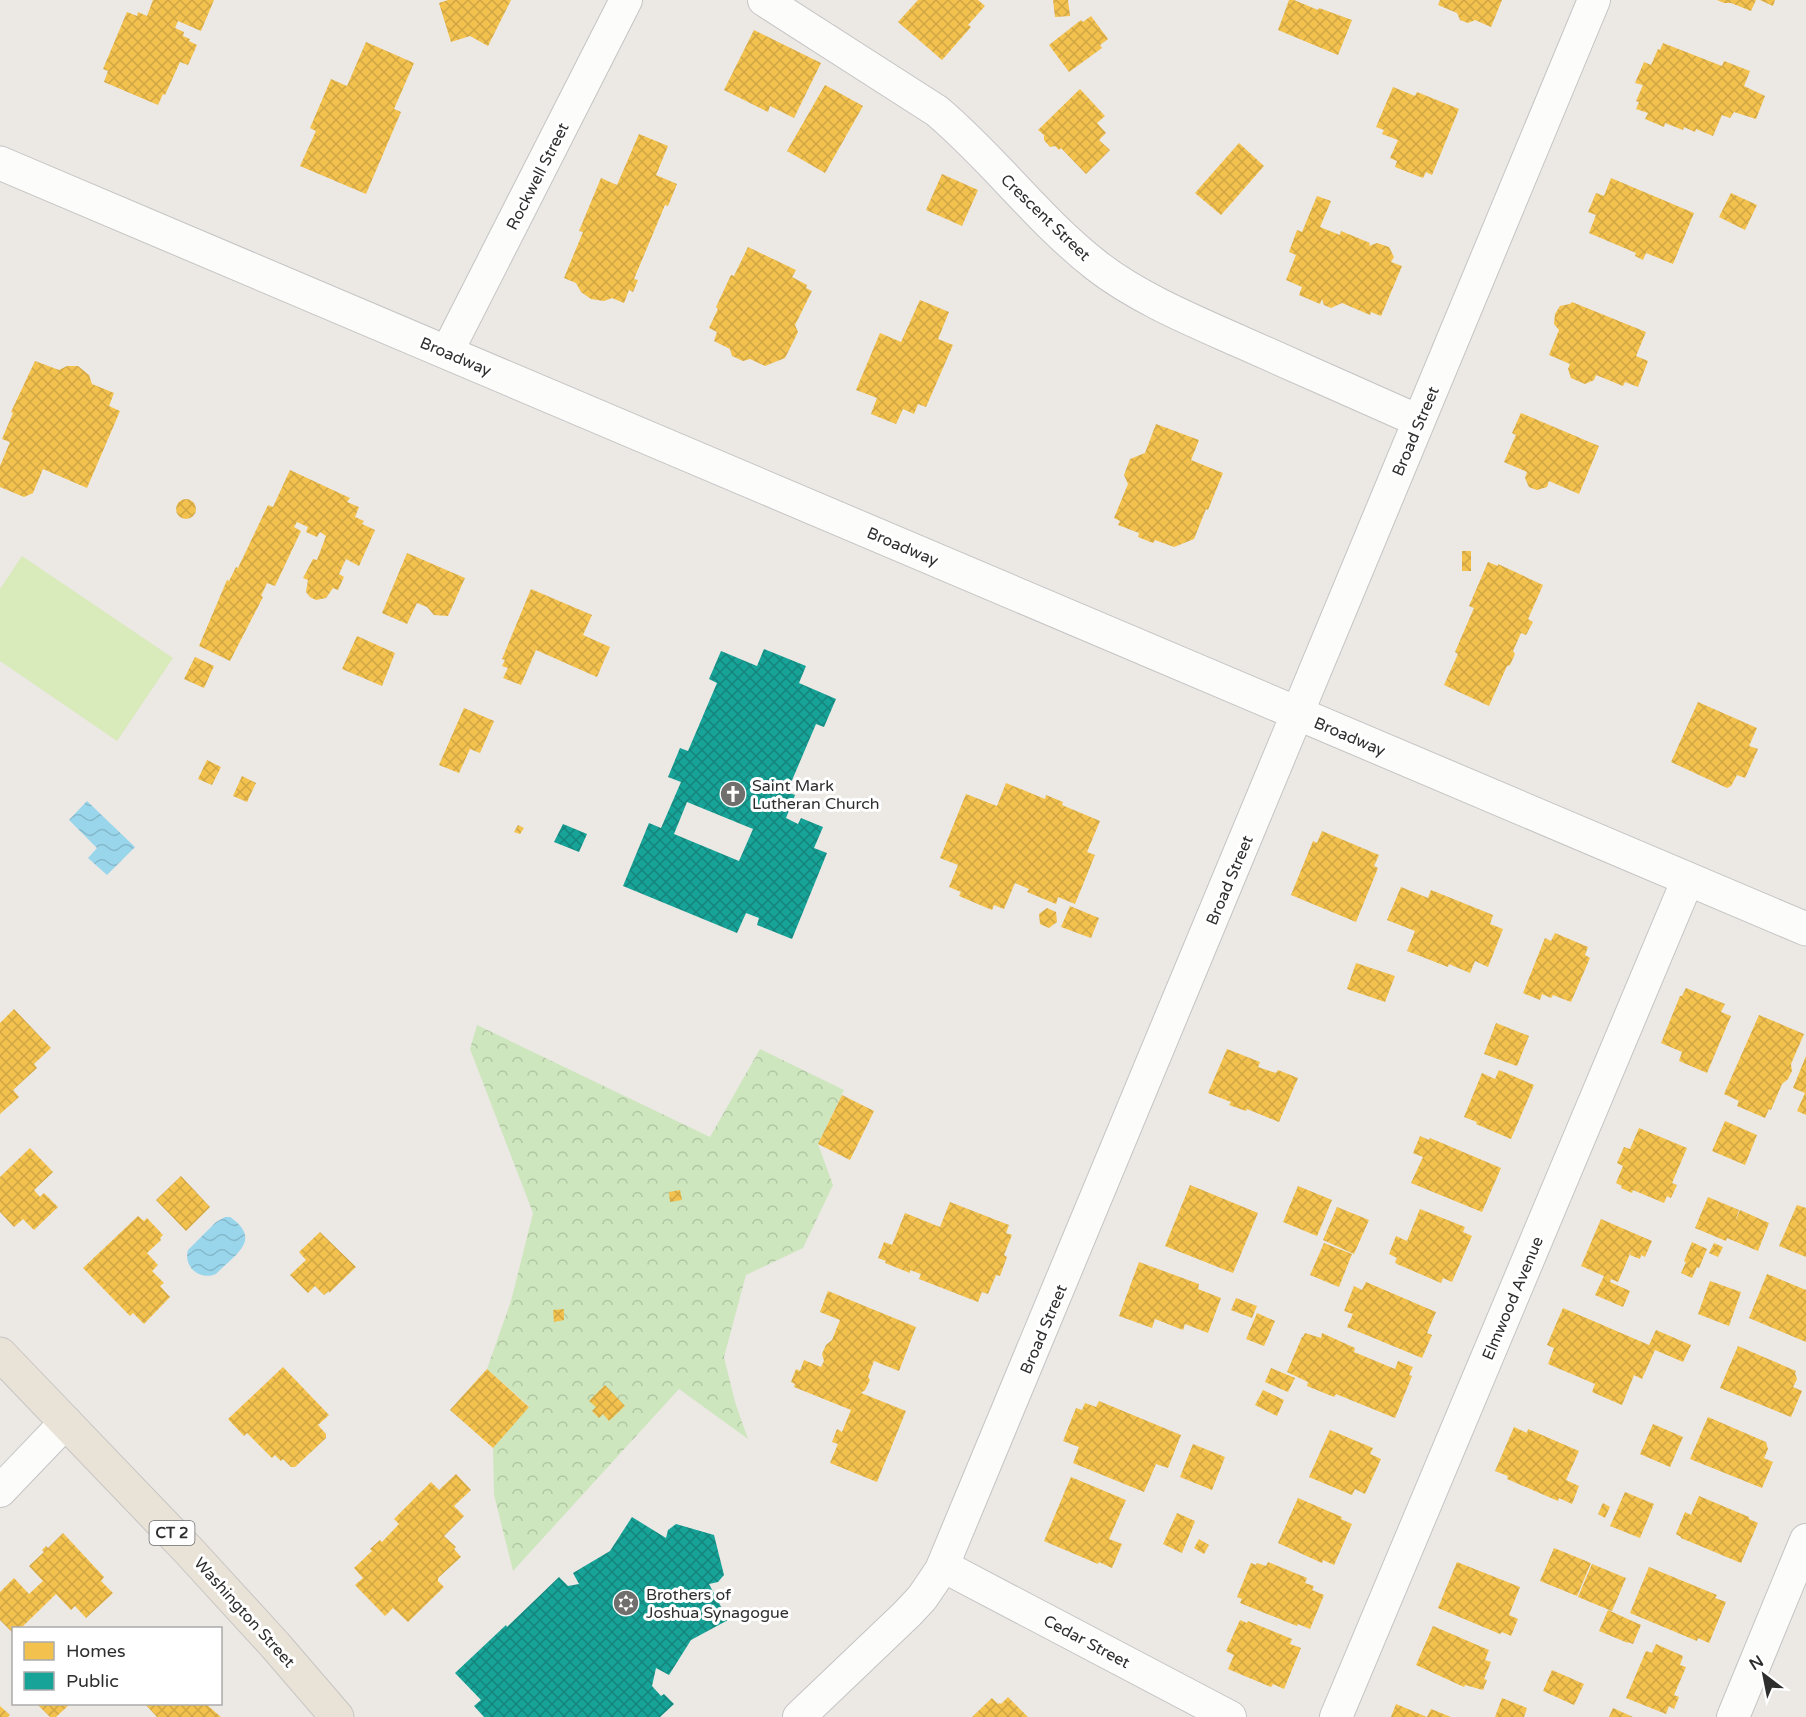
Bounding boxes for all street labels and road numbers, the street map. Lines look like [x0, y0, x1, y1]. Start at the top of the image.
street label: Rockwell Street [502, 119, 574, 233]
street label: Crescent Street [996, 170, 1094, 265]
street label: Broadway [417, 333, 495, 381]
street label: Broad Street [1388, 383, 1444, 479]
street label: Broadway [864, 523, 942, 571]
street label: Broadway [1311, 713, 1389, 761]
street label: Broad Street [1202, 832, 1258, 928]
street label: Elmwood Avenue [1478, 1234, 1548, 1363]
street label: Broad Street [1016, 1281, 1072, 1377]
road number: CT 2 [150, 1521, 195, 1545]
street label: Washington Street [190, 1554, 299, 1672]
street label: Cedar Street [1040, 1611, 1133, 1673]

